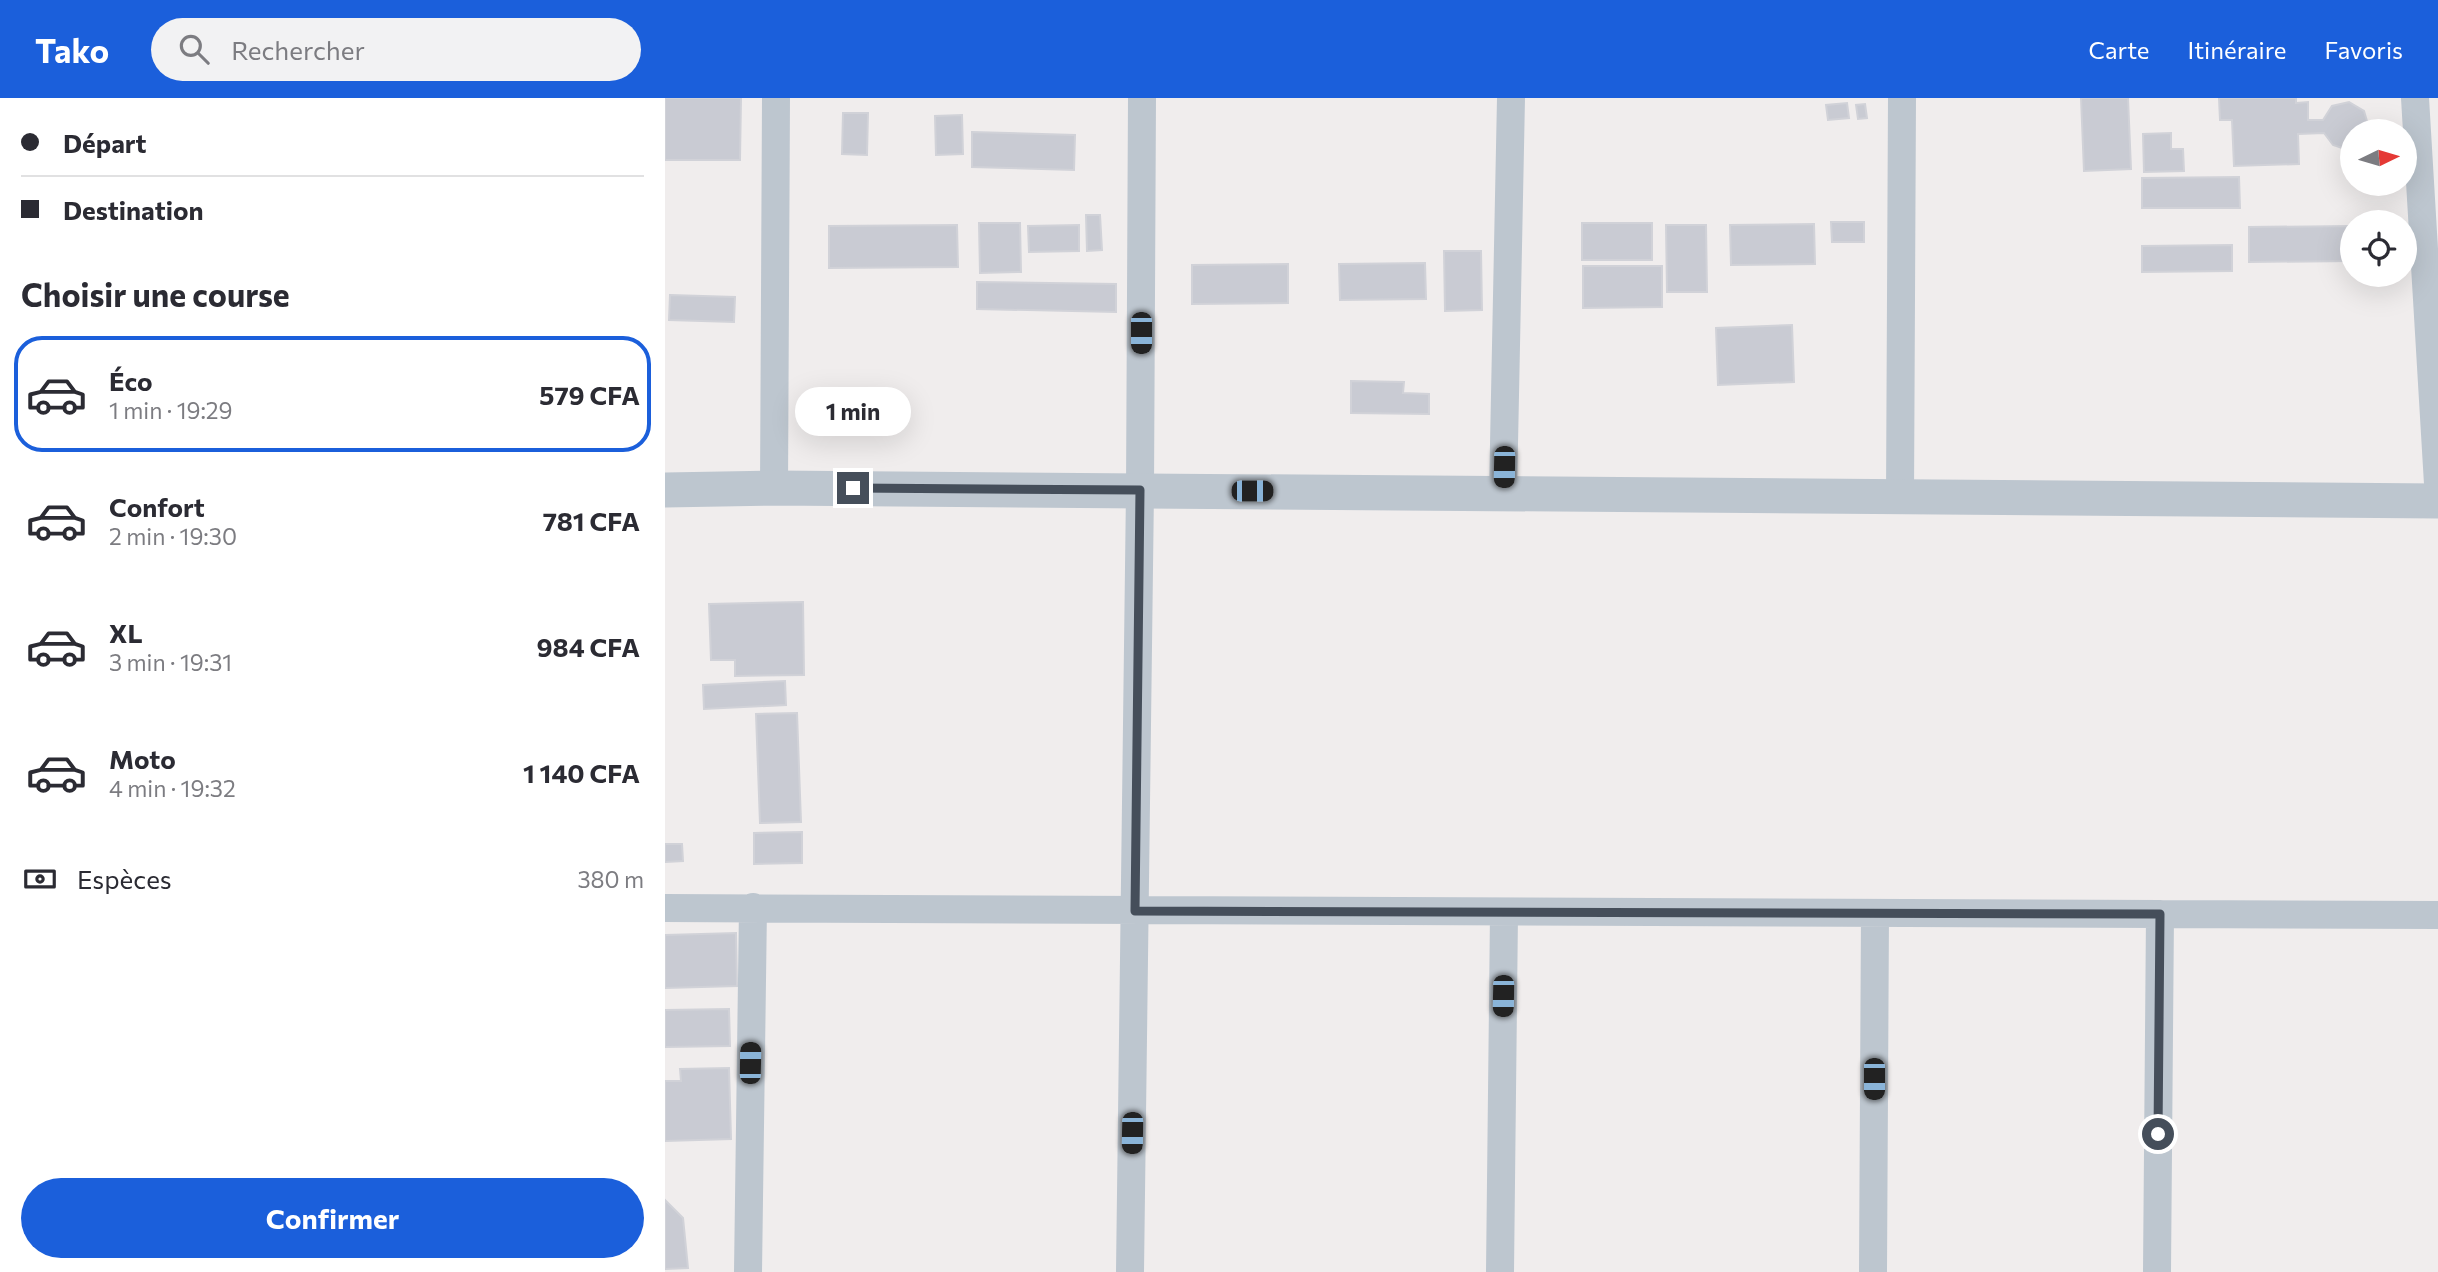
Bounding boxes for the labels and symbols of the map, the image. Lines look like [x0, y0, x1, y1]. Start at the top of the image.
north arrow [2340, 119, 2417, 196]
car [1131, 312, 1152, 354]
callout: 1 min [795, 386, 911, 436]
car [1494, 446, 1515, 488]
route end [837, 472, 869, 504]
car [1232, 481, 1274, 502]
car [1493, 975, 1514, 1017]
car [740, 1042, 761, 1084]
car [1864, 1058, 1885, 1100]
car [1122, 1112, 1143, 1154]
route start [2142, 1118, 2174, 1150]

